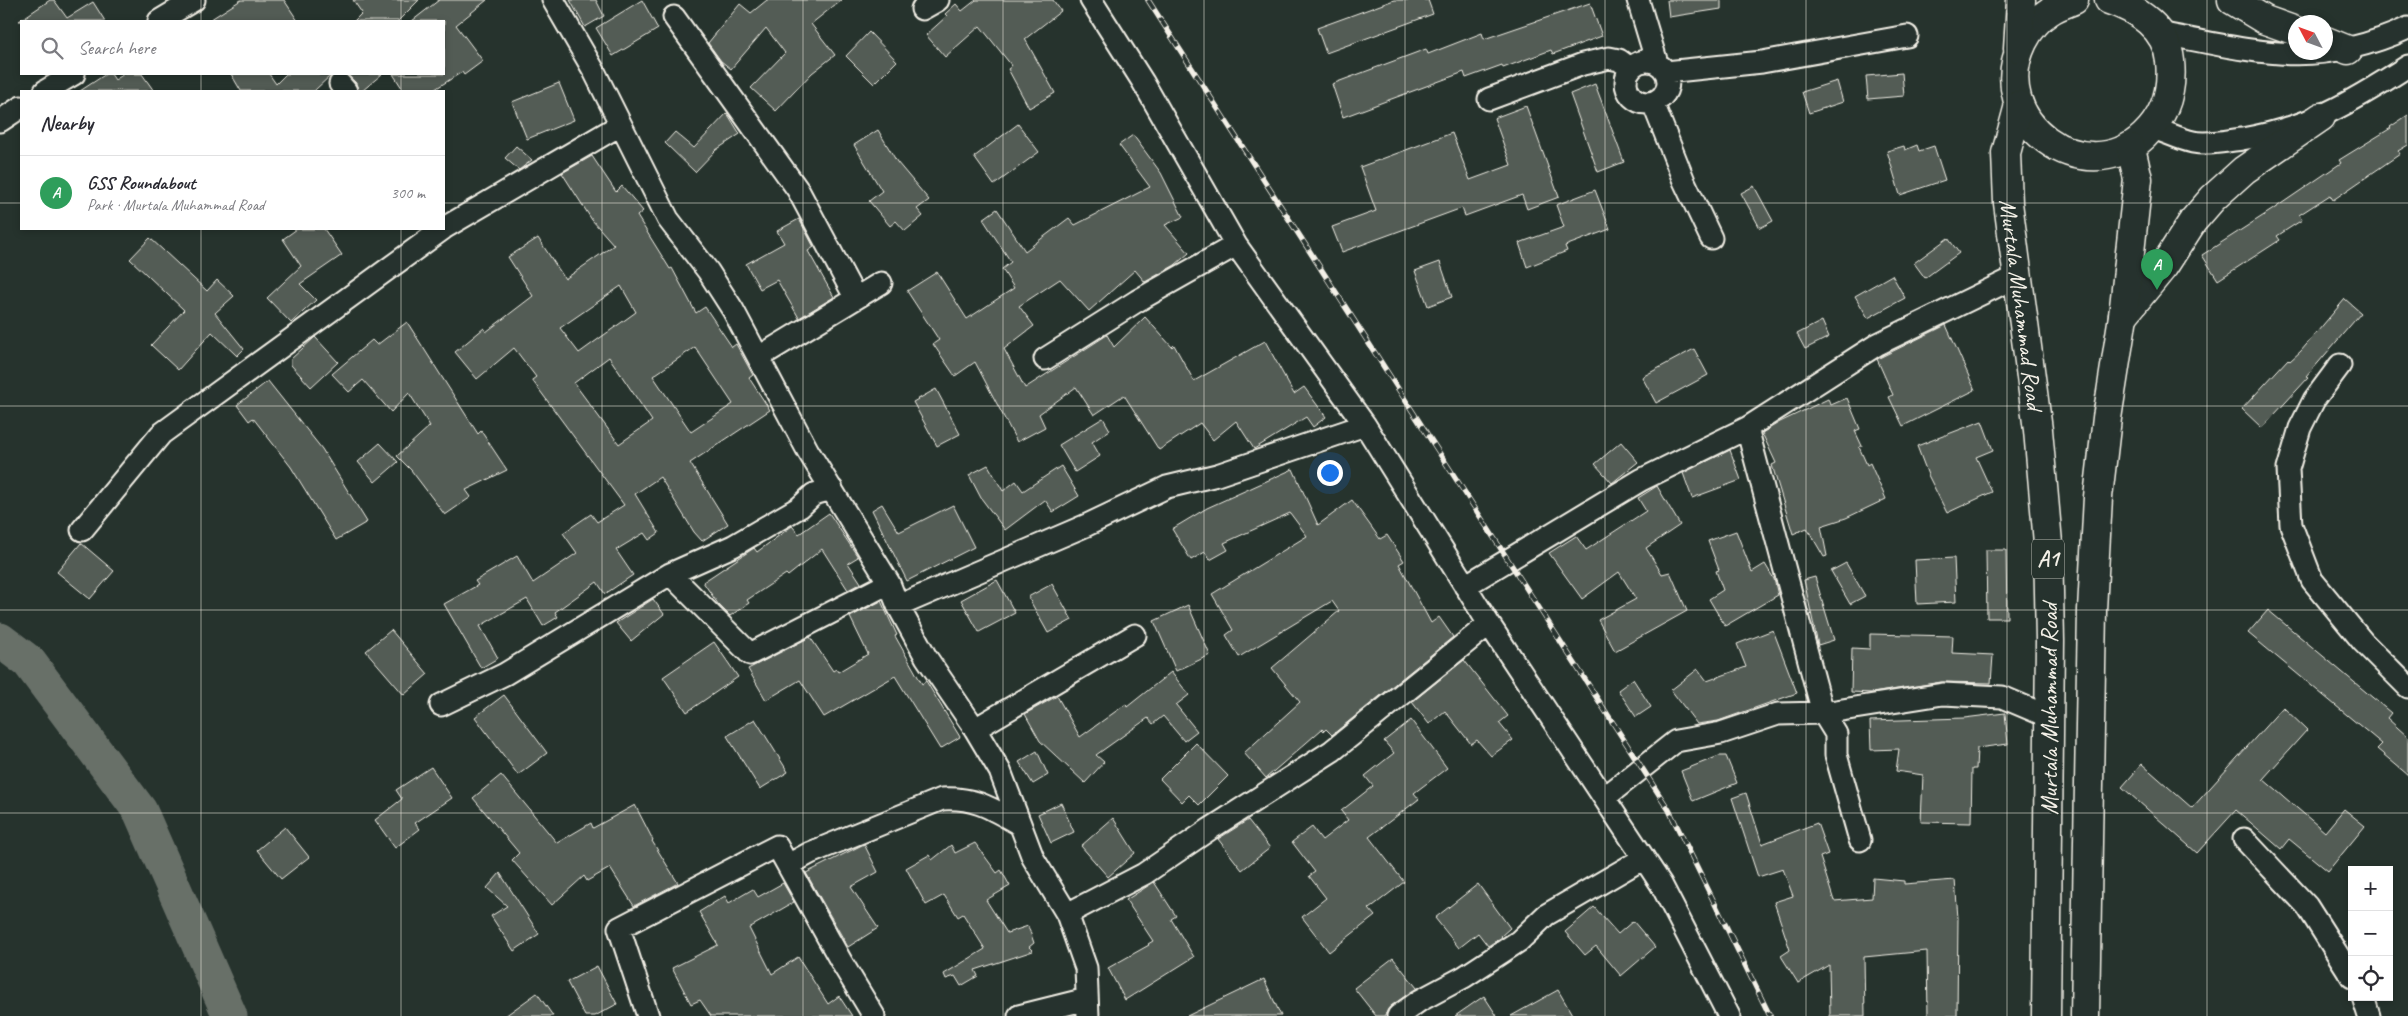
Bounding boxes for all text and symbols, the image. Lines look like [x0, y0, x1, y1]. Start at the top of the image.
north arrow [2288, 15, 2333, 60]
search box [20, 20, 445, 75]
icon: search [38, 34, 66, 62]
text: Search here [78, 36, 155, 60]
text: Nearby [40, 110, 93, 136]
text: GSS Roundabout [87, 171, 196, 195]
text: A [52, 183, 60, 203]
text: 300 m [391, 183, 425, 203]
text: Park · Murtala Muhammad Road [87, 195, 264, 215]
street label: Murtala Muhammad Road [1993, 197, 2051, 415]
pin: A [2141, 249, 2173, 290]
your location [1317, 460, 1343, 486]
road number: A1 [2032, 540, 2064, 578]
street label: Murtala Muhammad Road [2034, 599, 2064, 815]
map controls [2348, 866, 2393, 1001]
button: + [2348, 866, 2393, 911]
button: − [2348, 911, 2393, 956]
button: locate [2348, 956, 2393, 1001]

